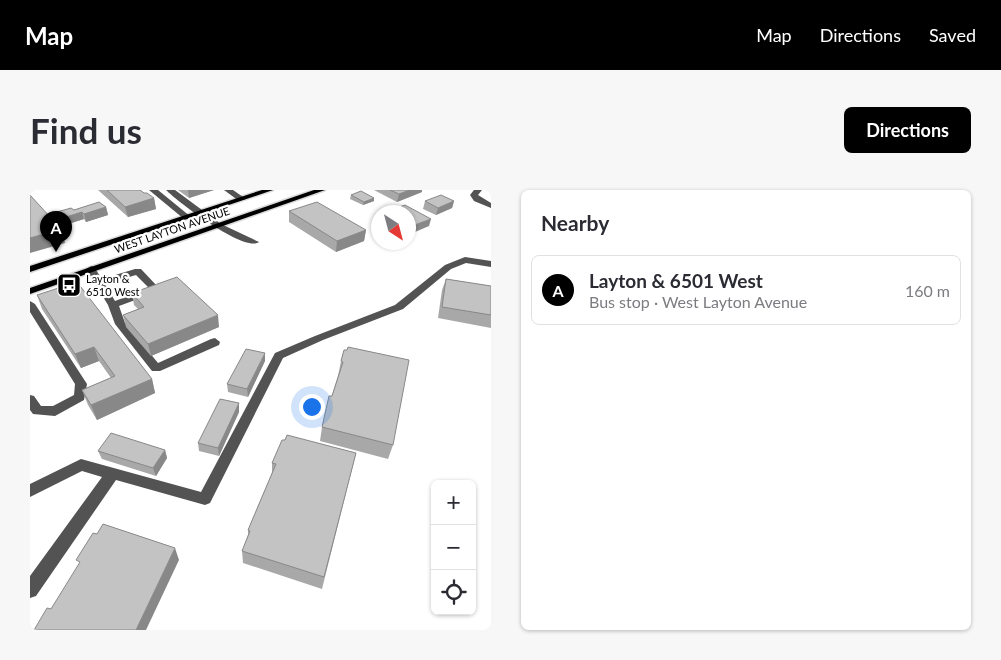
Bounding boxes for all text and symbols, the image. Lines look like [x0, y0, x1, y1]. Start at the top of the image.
text: Map [25, 21, 73, 50]
text: Map [756, 24, 792, 46]
text: Directions [820, 24, 901, 46]
text: Saved [929, 24, 976, 46]
button: Directions [844, 107, 971, 153]
text: Find us [30, 109, 142, 151]
street label: WEST LAYTON AVENUE [112, 204, 231, 255]
north arrow [371, 205, 416, 250]
text: Nearby [541, 210, 609, 235]
pin: A [40, 211, 72, 252]
text: Layton & 6501 West [589, 269, 763, 292]
bus stop icon: Layton & 6510 West [56, 272, 82, 298]
place label: Layton & 6510 West [86, 272, 140, 298]
text: A [552, 281, 564, 300]
text: 160 m [905, 281, 950, 300]
text: Bus stop · West Layton Avenue [589, 292, 807, 311]
your location [299, 394, 325, 420]
map controls [431, 480, 476, 615]
button: + [431, 480, 476, 525]
button: − [431, 525, 476, 570]
button: locate [431, 570, 476, 615]

